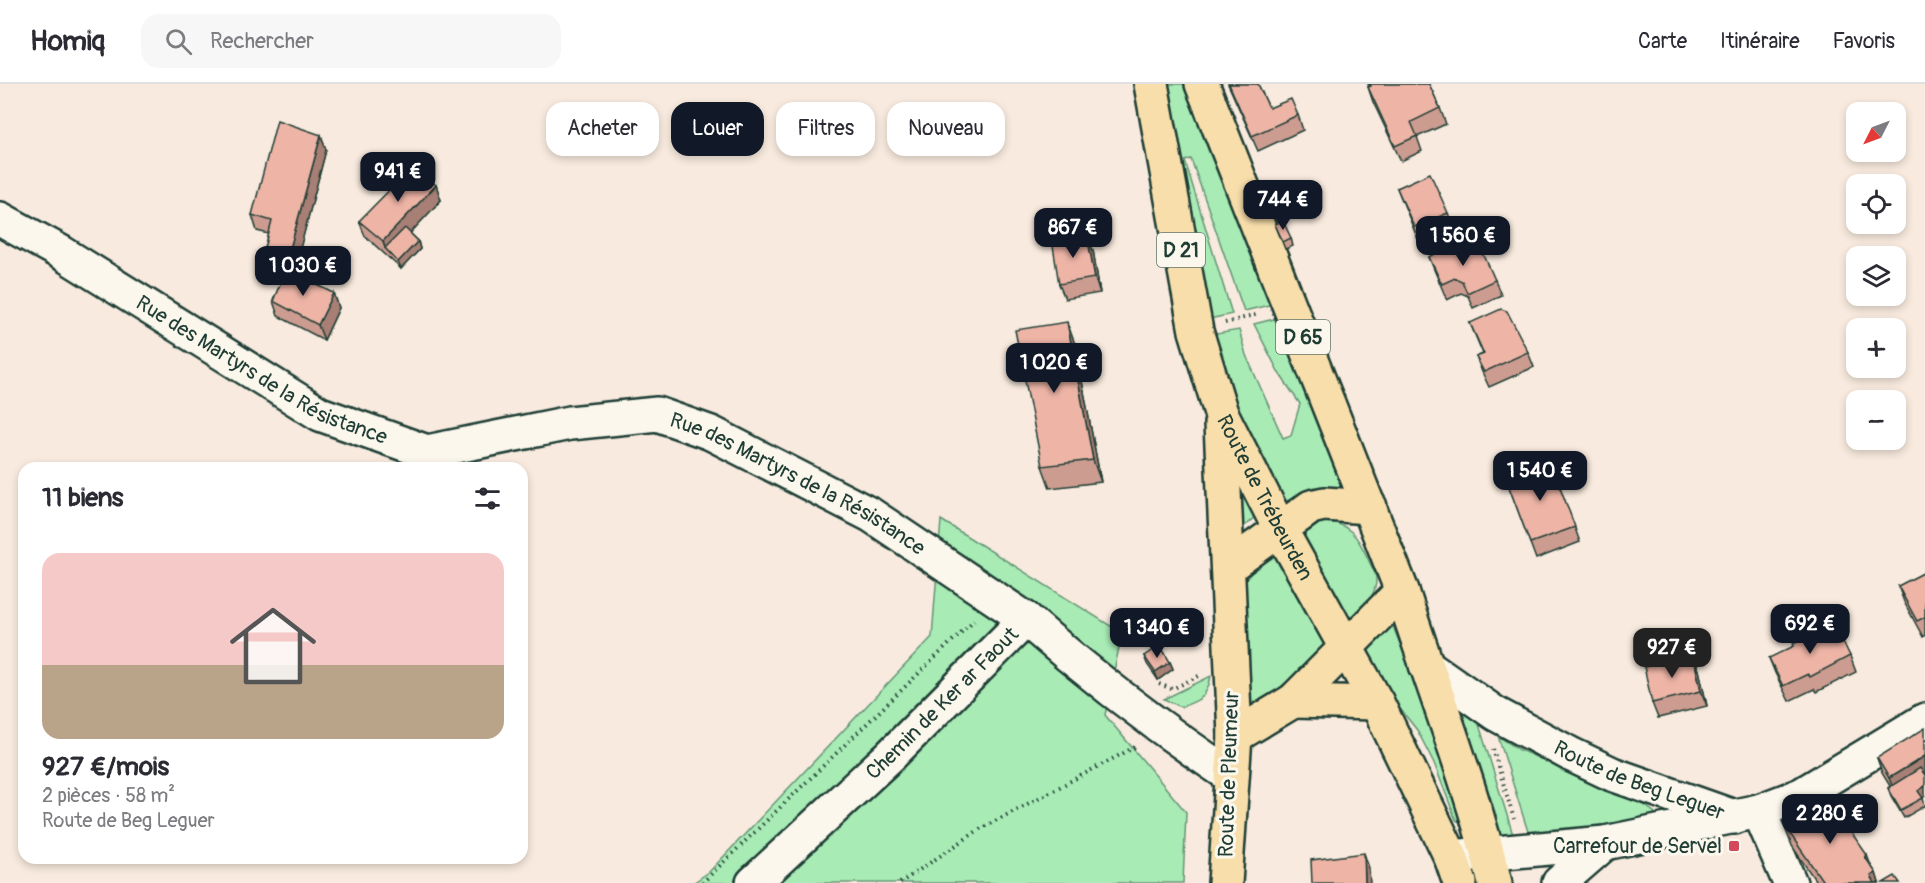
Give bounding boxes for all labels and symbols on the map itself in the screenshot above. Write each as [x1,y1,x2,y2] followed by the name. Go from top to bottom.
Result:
[1846,102,1906,162] north arrow
[356,152,440,203] pin: 941 €
[1241,180,1325,231] pin: 744 €
[1031,208,1115,259] pin: 867 €
[1408,216,1518,267] pin: 1 560 €
[1157,233,1205,267] road number: D 21
[248,246,358,297] pin: 1 030 €
[131,289,392,451] street label: Rue des Martyrs de la Résistance
[1276,320,1330,354] road number: D 65
[999,343,1109,394] pin: 1 020 €
[666,406,931,561] street label: Rue des Martyrs de la Résistance
[1211,410,1319,585] street label: Route de Trébeurden
[1485,451,1595,502] pin: 1 540 €
[1768,604,1852,655] pin: 692 €
[1102,608,1212,659] pin: 1 340 €
[860,621,1025,785] street label: Chemin de Ker ar Faout
[1630,628,1714,679] pin: 927 €
[1213,690,1245,858] street label: Route de Pleumeur
[1549,734,1729,826] street label: Route de Beg Leguer
[1775,794,1885,845] pin: 2 280 €
[1553,833,1722,860] place label: Carrefour de Servel
[1727,839,1741,853] marker: Carrefour de Servel

